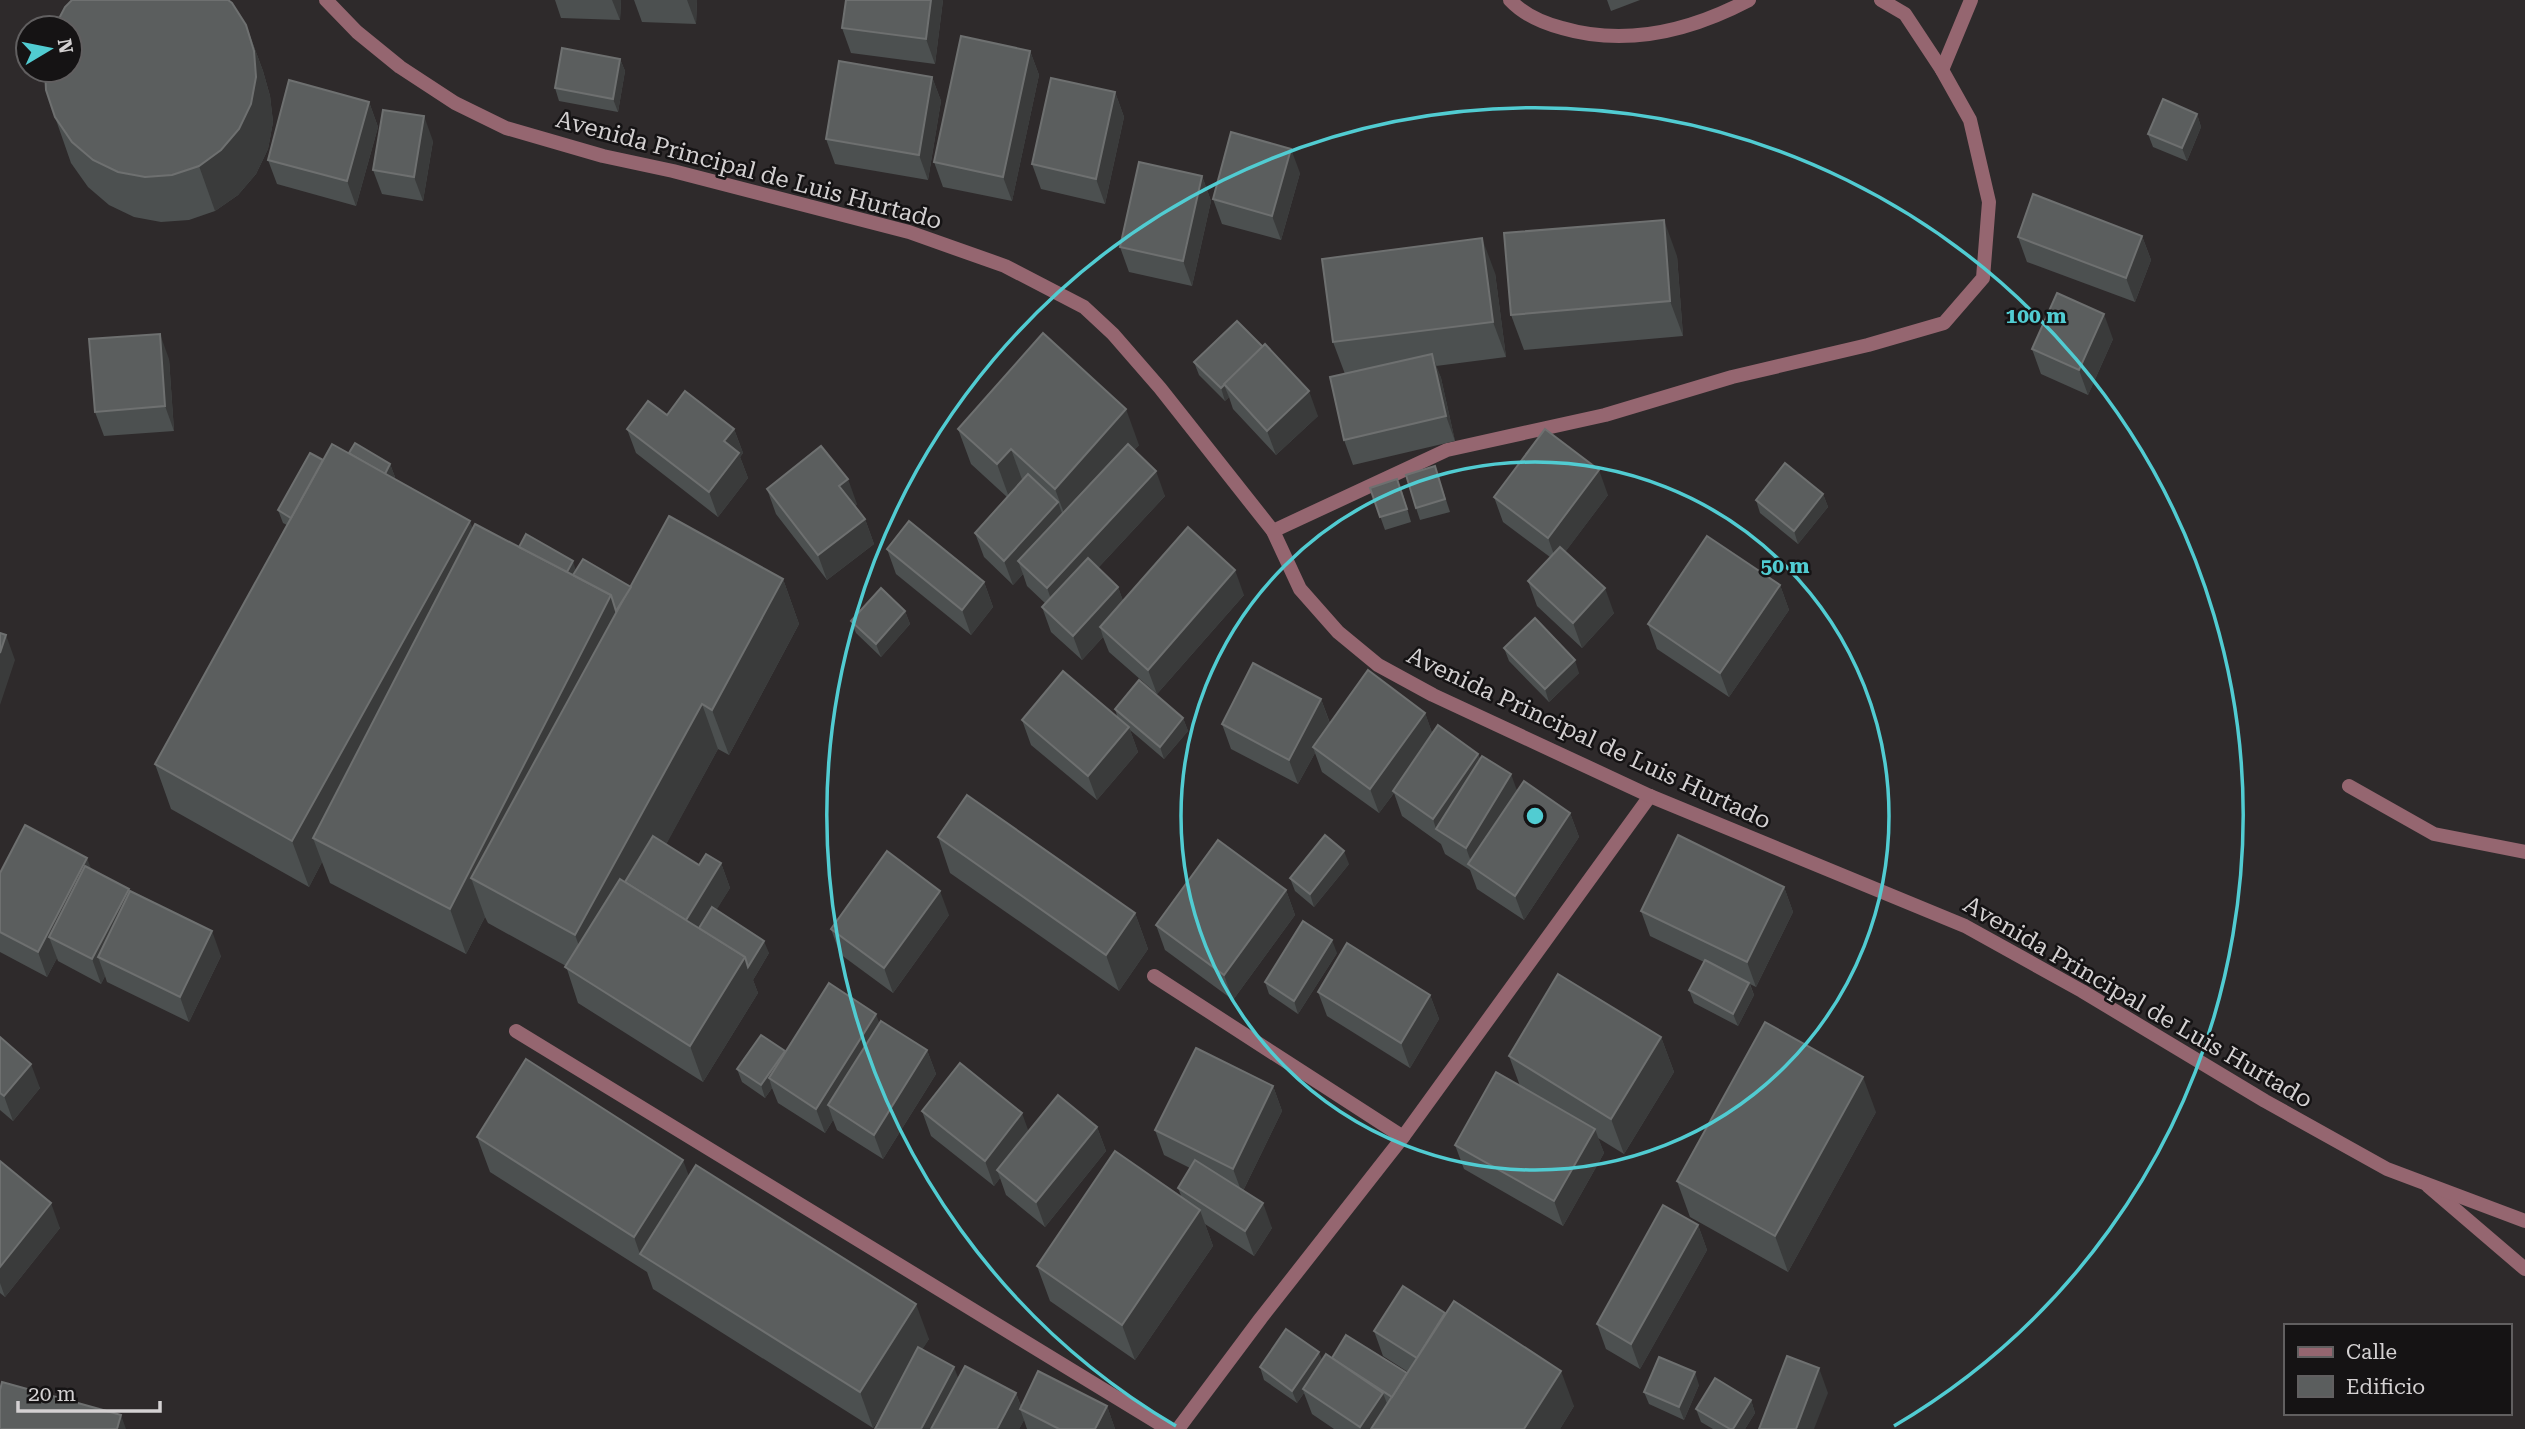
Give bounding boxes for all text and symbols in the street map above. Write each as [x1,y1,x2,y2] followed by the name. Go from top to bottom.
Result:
[14,14,84,84] north arrow
[53,37,78,56] text: N
[553,105,945,235] street label: Avenida Principal de Luis Hurtado
[2006,304,2066,328] text: 100 m
[1760,554,1810,578] text: 50 m
[1403,641,1775,835] street label: Avenida Principal de Luis Hurtado
[1523,804,1547,828] centre of rings
[1959,890,2317,1114] street label: Avenida Principal de Luis Hurtado
[2284,1324,2511,1415] legend
[2346,1340,2397,1364] text: Calle
[18,1370,159,1414] scale bar
[2346,1375,2425,1399] text: Edificio
[28,1382,76,1406] text: 20 m

